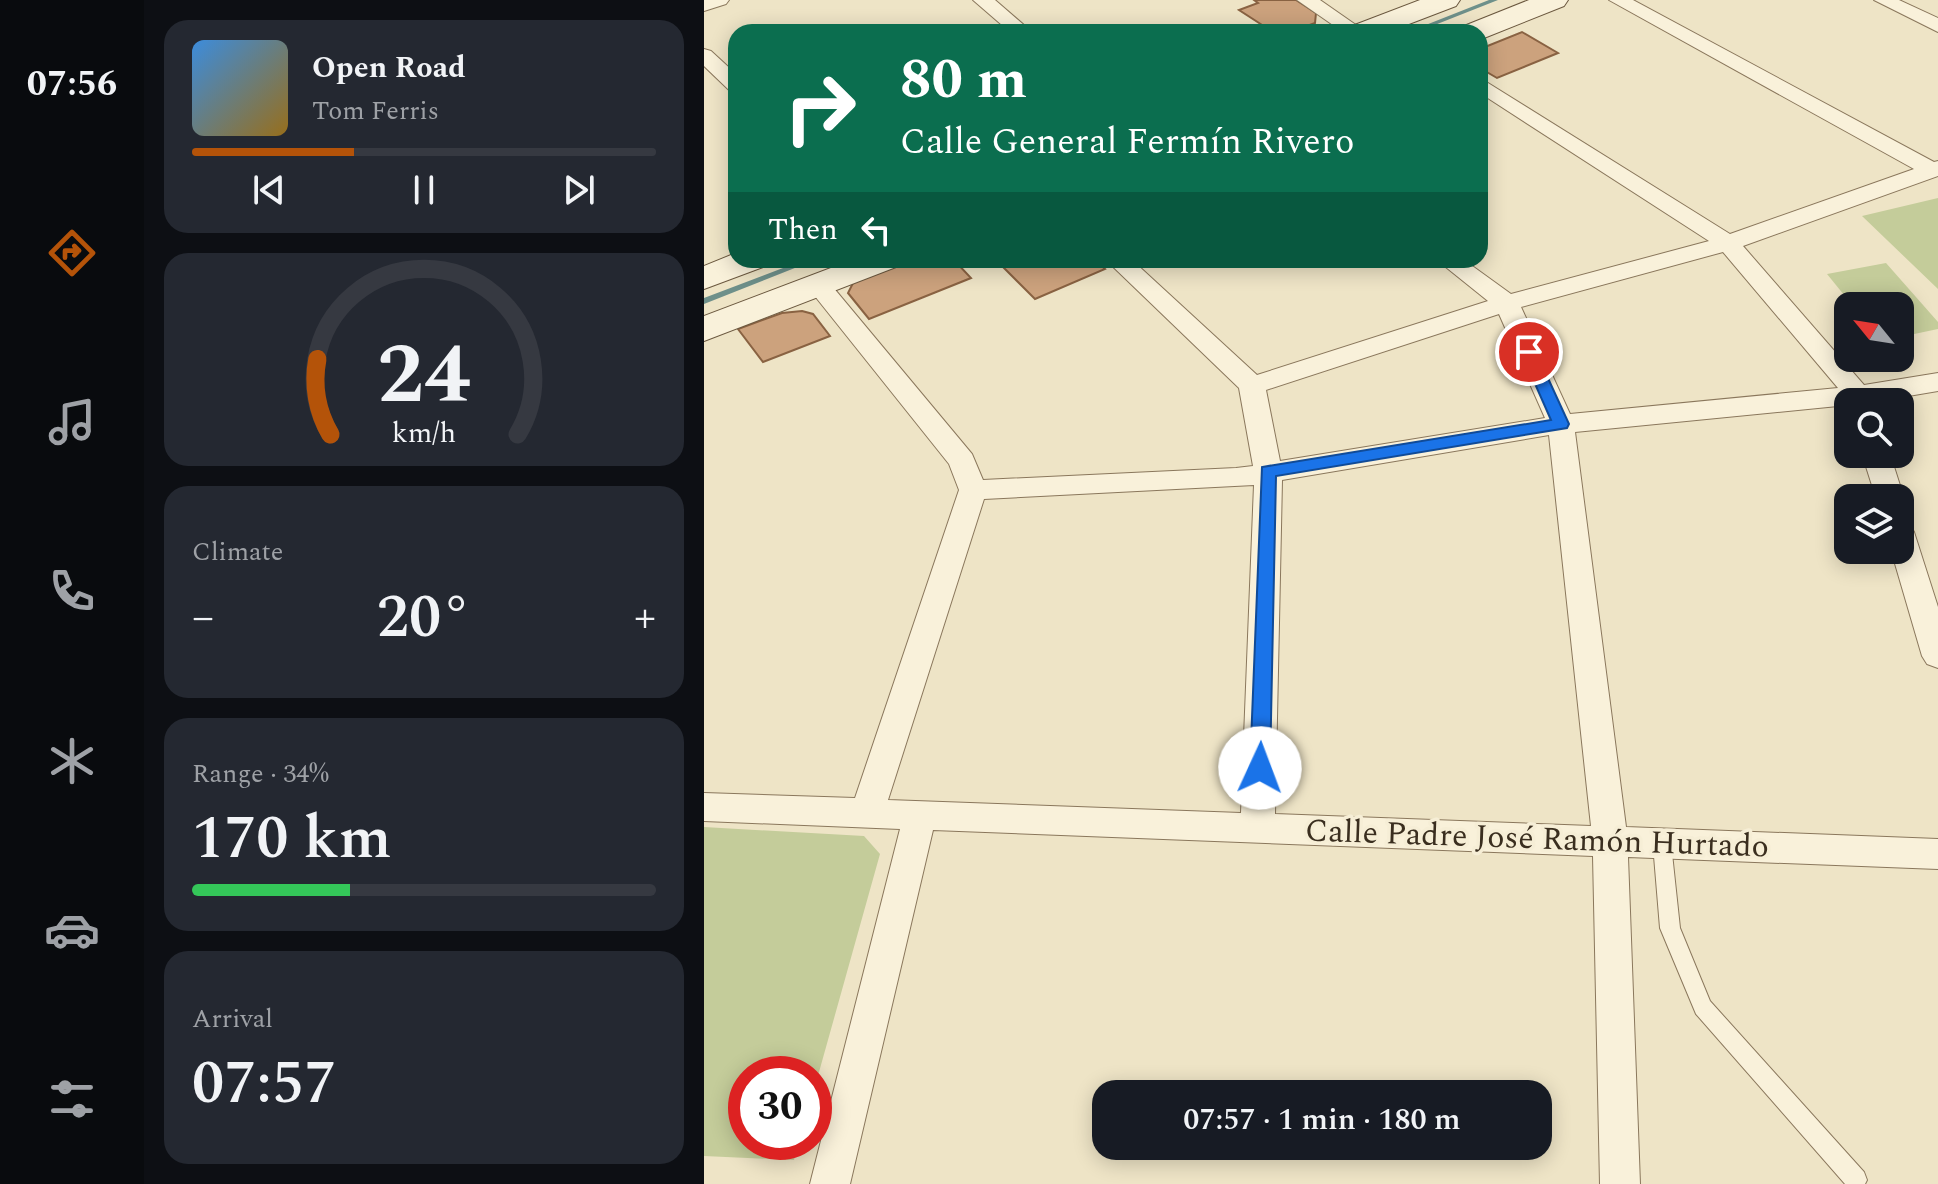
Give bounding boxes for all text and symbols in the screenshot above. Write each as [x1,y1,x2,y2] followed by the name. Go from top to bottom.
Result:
[900,38,1027,123] text: 80 m
[312,45,466,91] text: Open Road
[768,56,872,160] icon: right
[27,57,117,112] text: 07:56
[312,91,439,131] text: Tom Ferris
[900,115,1355,170] text: Calle General Fermín Rivero
[247,168,291,212] icon: previous
[402,168,446,212] icon: pause
[557,168,601,212] icon: next
[768,207,838,253] text: Then
[854,208,898,252] icon: left
[44,225,100,281] icon: directions
[1834,292,1914,372] north arrow
[1834,292,1914,564] map controls
[377,313,471,440] text: 24
[1495,318,1563,386] pin
[1507,330,1551,374] icon: arrive
[1834,388,1914,468] button: search
[44,394,100,450] icon: music
[392,412,456,455] text: km/h
[1834,484,1914,564] button: layers
[192,532,283,572] text: Climate
[44,563,100,619] icon: phone
[377,572,471,664] text: 20°
[192,584,214,651] text: −
[634,584,656,651] text: +
[1218,726,1302,810] position arrow
[44,733,100,789] icon: climate
[192,754,329,794] text: Range · 34%
[192,793,392,885] text: 170 km
[1304,806,1770,872] street label: Calle Padre José Ramón Hurtado
[44,902,100,958] icon: car
[192,999,273,1039] text: Arrival
[192,1038,336,1130] text: 07:57
[728,1056,832,1160] speed limit sign: 30
[44,1071,100,1127] icon: filters
[1183,1097,1461,1143] text: 07:57 · 1 min · 180 m

